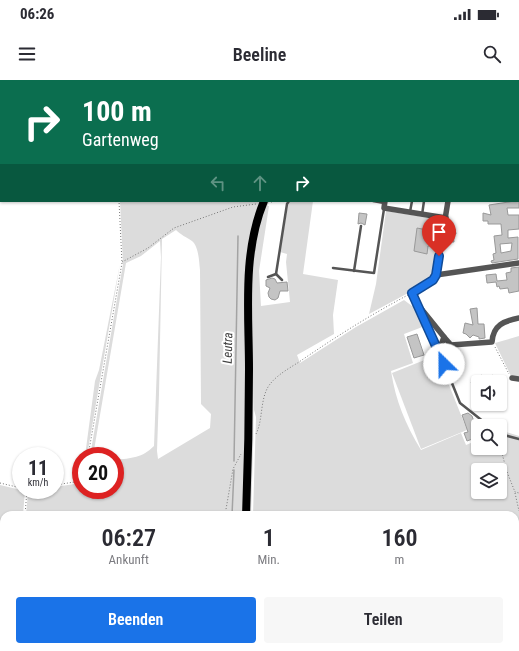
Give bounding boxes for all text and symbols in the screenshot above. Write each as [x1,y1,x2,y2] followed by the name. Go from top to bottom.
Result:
[20,5,54,23] text: 06:26
[16,43,38,65] icon: menu
[481,43,503,65] icon: search
[233,44,286,65] text: Beeline
[82,95,152,128] text: 100 m
[16,96,68,148] icon: right
[82,129,159,150] text: Gartenweg
[207,172,229,194] icon: left
[249,172,271,194] icon: ahead
[291,172,313,194] icon: right
[422,215,456,256] pin
[428,221,450,243] icon: arrive
[220,332,235,364] water label: Leutra
[423,343,465,385] position arrow
[471,375,507,499] map controls
[471,375,507,411] button: sound
[471,419,507,455] button: search
[72,447,124,499] speed limit sign: 20
[28,456,48,480] text: 11
[471,463,507,499] button: layers
[28,477,48,488] text: km/h
[101,524,156,552] text: 06:27
[263,524,275,552] text: 1
[381,524,418,552] text: 160
[109,552,149,567] text: Ankunft
[257,552,280,567] text: Min.
[395,552,404,567] text: m
[16,597,256,643] button: Beenden
[264,597,503,643] button: Teilen

